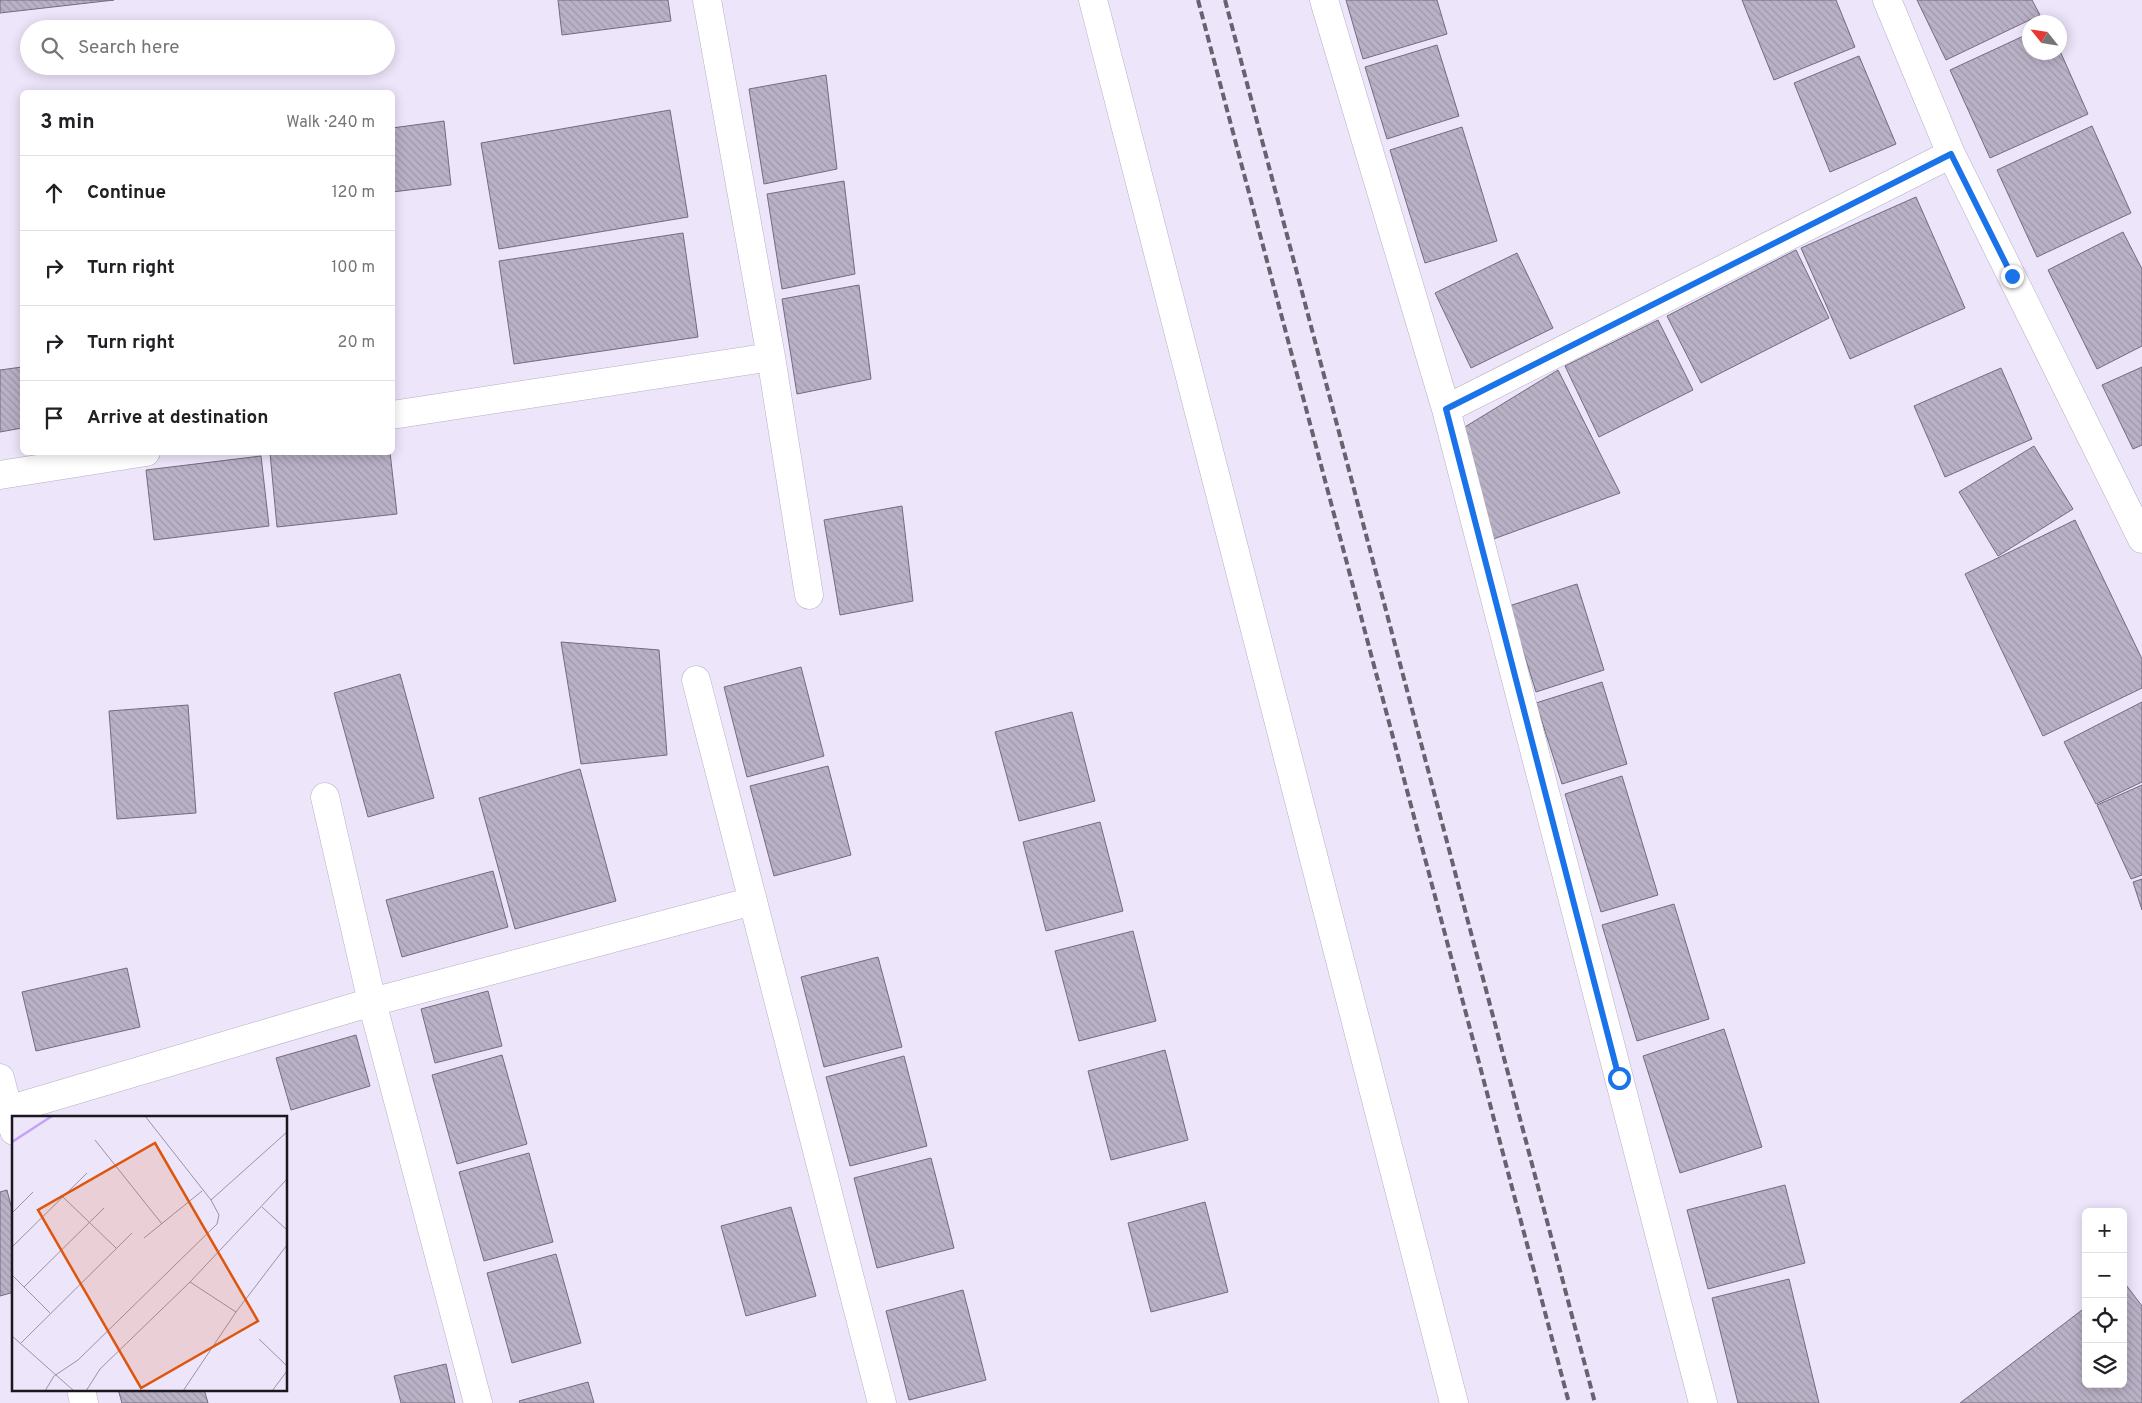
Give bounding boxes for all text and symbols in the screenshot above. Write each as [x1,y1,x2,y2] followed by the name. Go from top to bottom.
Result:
[2022,15,2067,60] north arrow
[20,20,395,75] search box
[38,34,66,62] icon: search
[78,36,180,60] text: Search here
[40,109,95,136] text: 3 min
[286,113,375,133] text: Walk · 240 m
[40,179,68,207] icon: ahead
[87,181,166,205] text: Continue
[332,183,375,203] text: 120 m
[40,254,68,282] icon: right
[87,256,175,280] text: Turn right
[331,258,375,278] text: 100 m
[2001,265,2024,288] route end
[40,329,68,357] icon: right
[87,331,175,355] text: Turn right
[338,333,375,353] text: 20 m
[40,404,68,432] icon: arrive
[87,406,268,430] text: Arrive at destination
[1608,1067,1631,1090] route start
[12,1116,288,1390] inset map
[2082,1208,2127,1388] map controls
[2082,1208,2127,1253] button: +
[2082,1253,2127,1298] button: −
[2082,1298,2127,1343] button: locate
[2082,1343,2127,1388] button: layers

